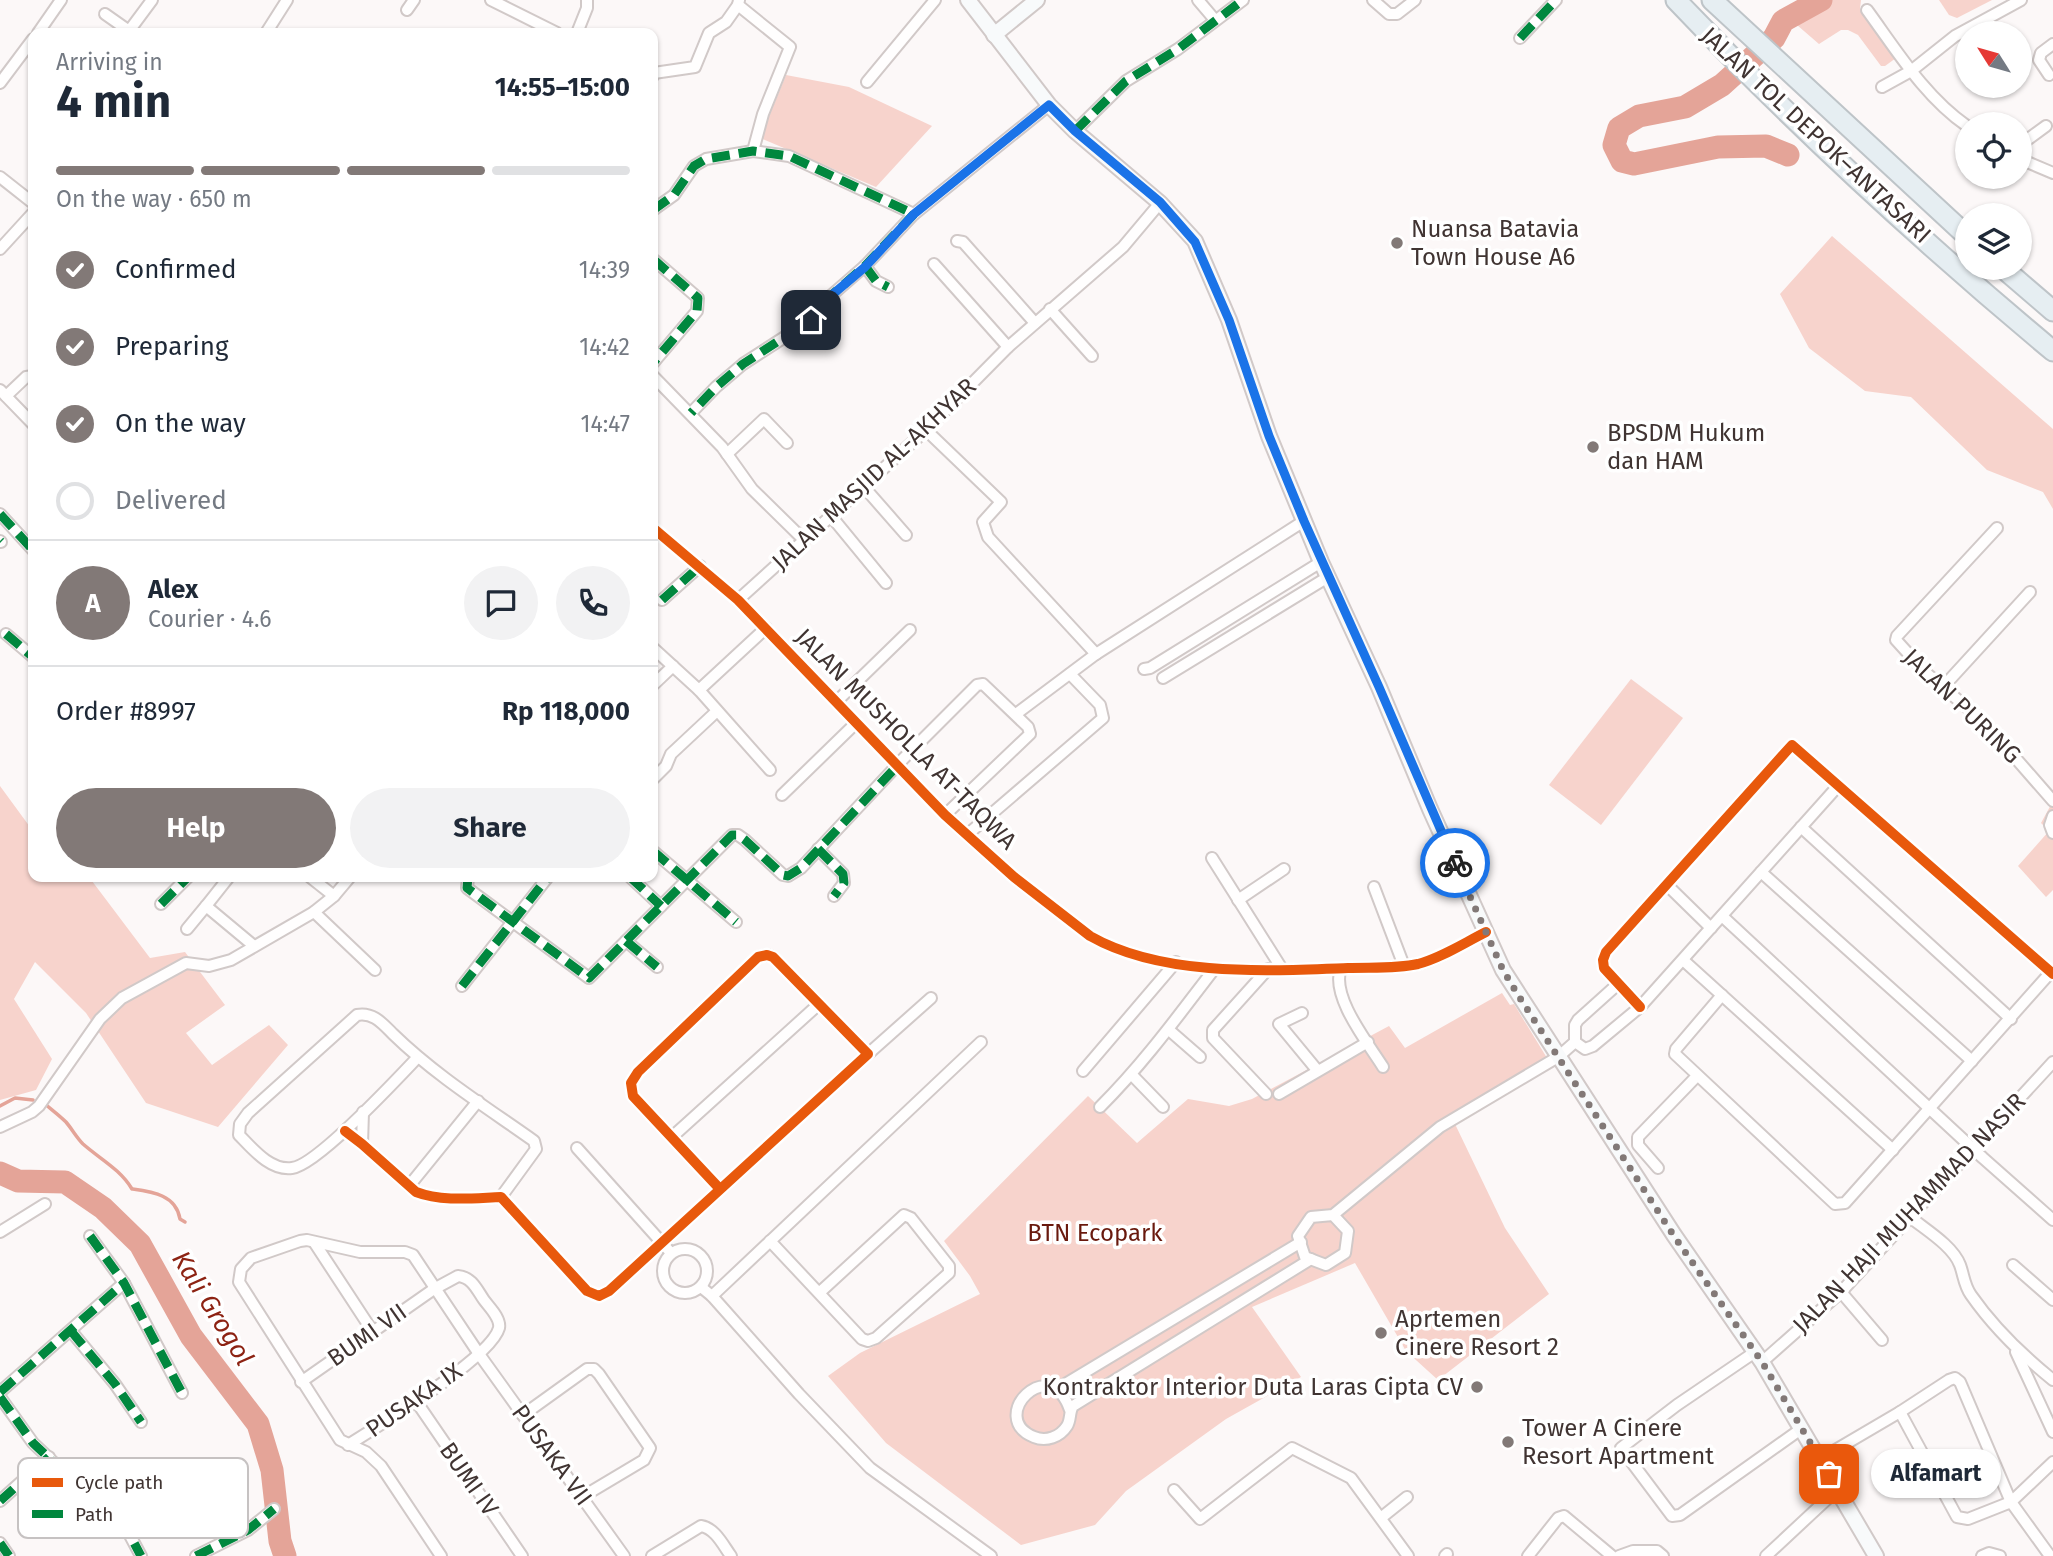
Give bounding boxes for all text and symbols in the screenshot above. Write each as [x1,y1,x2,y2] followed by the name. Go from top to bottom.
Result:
[1695,21,1937,249] street label: JALAN TOL DEPOK–ANTASARI
[1955,21,2032,98] north arrow
[1955,21,2032,280] map controls
[56,48,163,76] text: Arriving in
[495,72,630,103] text: 14:55–15:00
[56,74,171,129] text: 4 min
[1955,112,2032,189] button: locate
[56,185,252,213] text: On the way · 650 m
[1955,203,2032,280] button: layers
[1411,215,1579,271] place label: Nuansa Batavia Town House A6
[1389,235,1405,251] marker: Nuansa Batavia Town House A6
[56,251,94,289] icon: check
[115,254,236,285] text: Confirmed
[579,256,630,284] text: 14:39
[781,290,841,350] pin
[792,301,830,339] icon: home
[56,328,94,366] icon: check
[115,331,228,362] text: Preparing
[579,333,630,361] text: 14:42
[766,372,982,576] street label: JALAN MASJID AL-AKHYAR
[56,405,94,443] icon: check
[115,408,246,439] text: On the way
[581,410,630,438] text: 14:47
[1607,419,1765,475] place label: BPSDM Hukum dan HAM
[1585,439,1601,455] marker: BPSDM Hukum dan HAM
[115,485,227,516] text: Delivered
[464,566,538,640] button: chat
[556,566,630,640] button: phone
[148,574,198,605] text: Alex
[85,588,101,619] text: A
[148,605,272,633] text: Courier · 4.6
[790,623,1023,856] street label: JALAN MUSHOLLA AT-TAQWA
[1897,643,2027,769] street label: JALAN PURING
[56,696,196,727] text: Order #8997
[502,696,630,727] text: Rp 118,000
[56,788,336,868] button: Help
[350,788,630,868] button: Share
[1420,828,1490,898] courier
[1436,844,1474,882] icon: bike
[1787,1087,2031,1339] street label: JALAN HAJI MUHAMMAD NASIR
[1027,1219,1163,1247] park label: BTN Ecopark
[165,1245,260,1371] water label: Kali Grogol
[322,1298,412,1372] street label: BUMI VII
[1395,1305,1559,1361] place label: Aprtemen Cinere Resort 2
[1373,1325,1389,1341] marker: Aprtemen Cinere Resort 2
[361,1357,467,1443] street label: PUSAKA IX
[1042,1373,1464,1401] place label: Kontraktor Interior Duta Laras Cipta CV
[1469,1379,1485,1395] marker: Kontraktor Interior Duta Laras Cipta CV
[506,1399,598,1511] street label: PUSAKA VII
[1522,1414,1714,1470] place label: Tower A Cinere Resort Apartment
[1500,1434,1516,1450] marker: Tower A Cinere Resort Apartment
[434,1437,505,1522] street label: BUMI IV
[1799,1444,1859,1504] pin
[1871,1450,2000,1498] callout: Alfamart
[1810,1455,1848,1493] icon: bag
[18,1458,248,1538] legend
[1891,1459,1981,1487] text: Alfamart
[75,1471,163,1494] text: Cycle path
[75,1503,113,1526] text: Path

